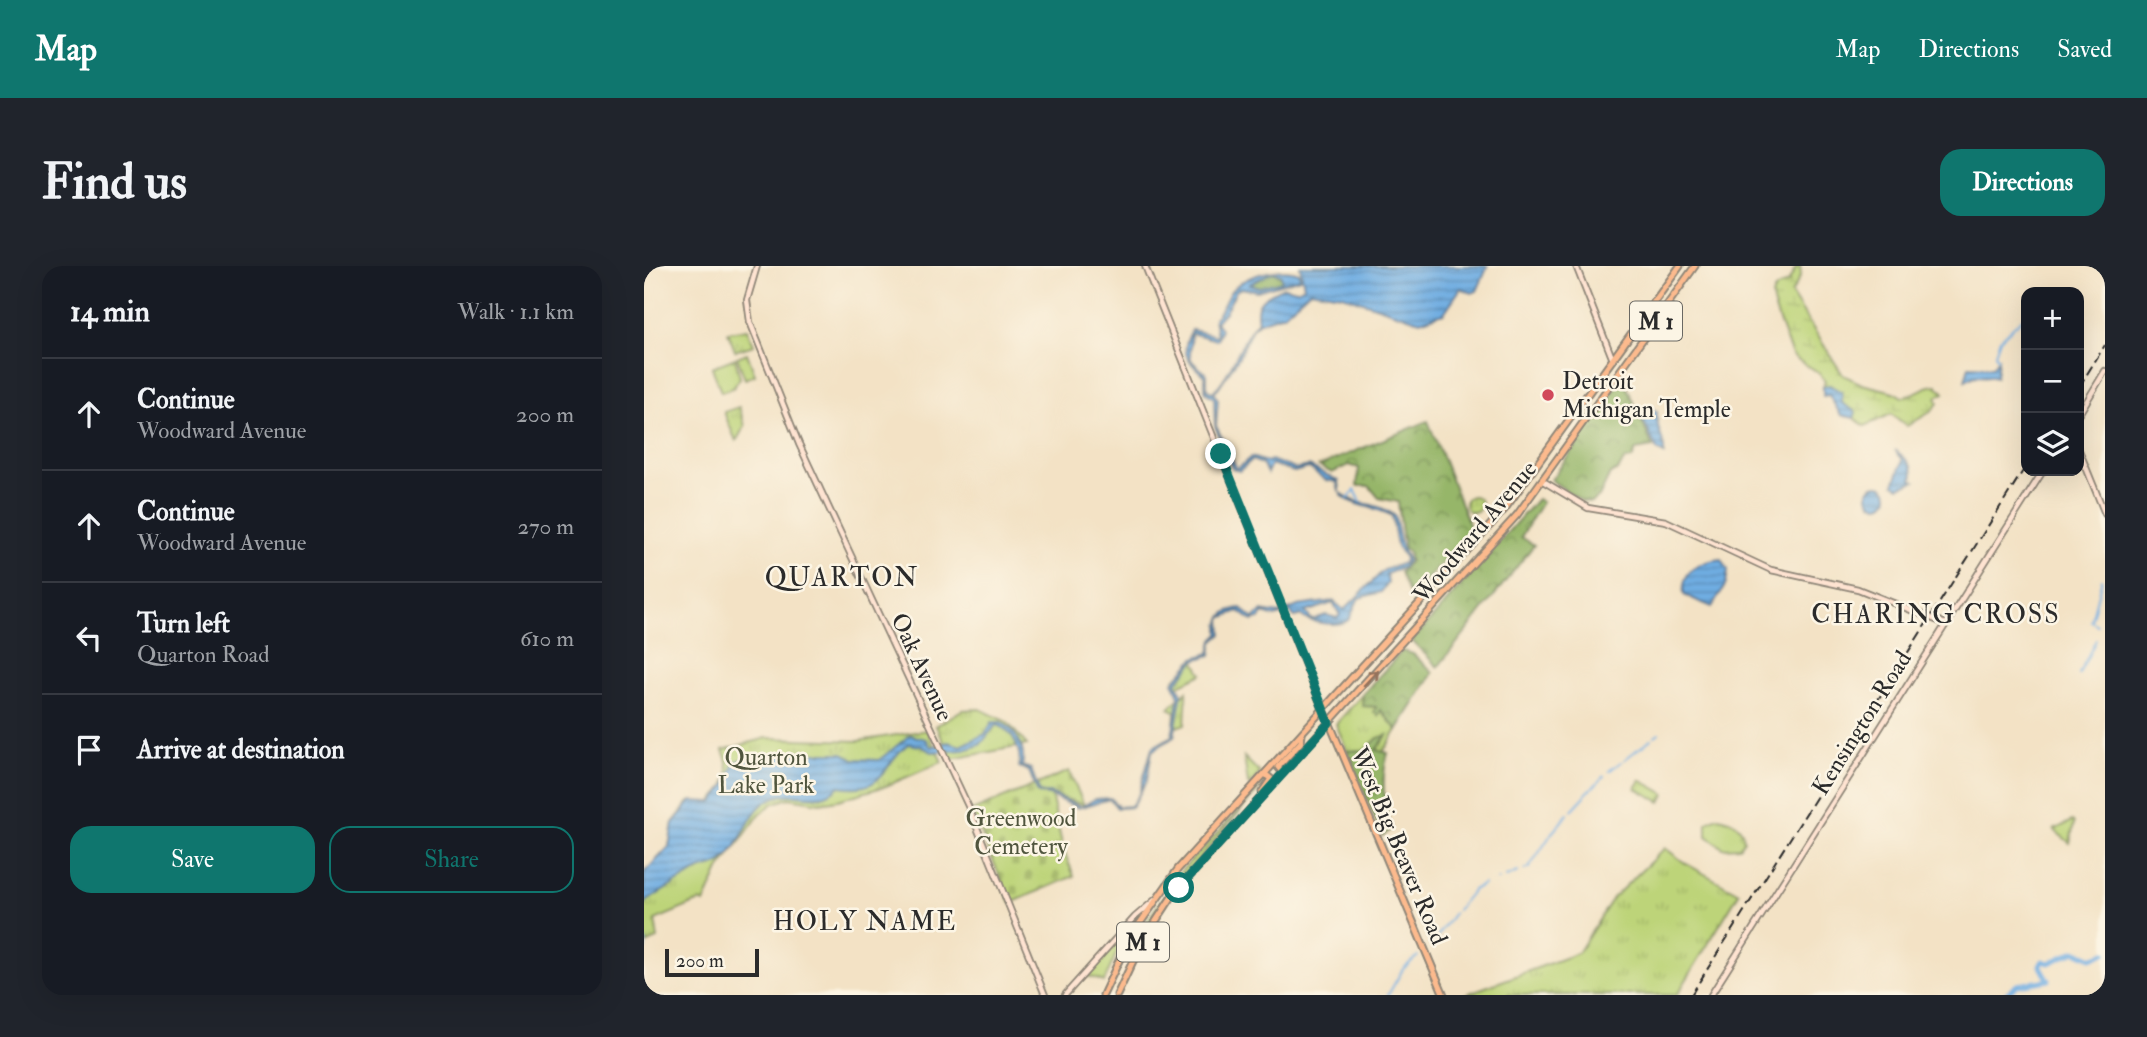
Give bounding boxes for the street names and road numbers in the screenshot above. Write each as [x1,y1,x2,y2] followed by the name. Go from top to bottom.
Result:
[1630,302,1682,340] road number: M 1
[1406,454,1544,610] street label: Woodward Avenue
[884,608,960,726] street label: Oak Avenue
[1805,645,1919,801] street label: Kensington Road
[1343,742,1455,950] street label: West Big Beaver Road
[1117,922,1169,962] road number: M 1

